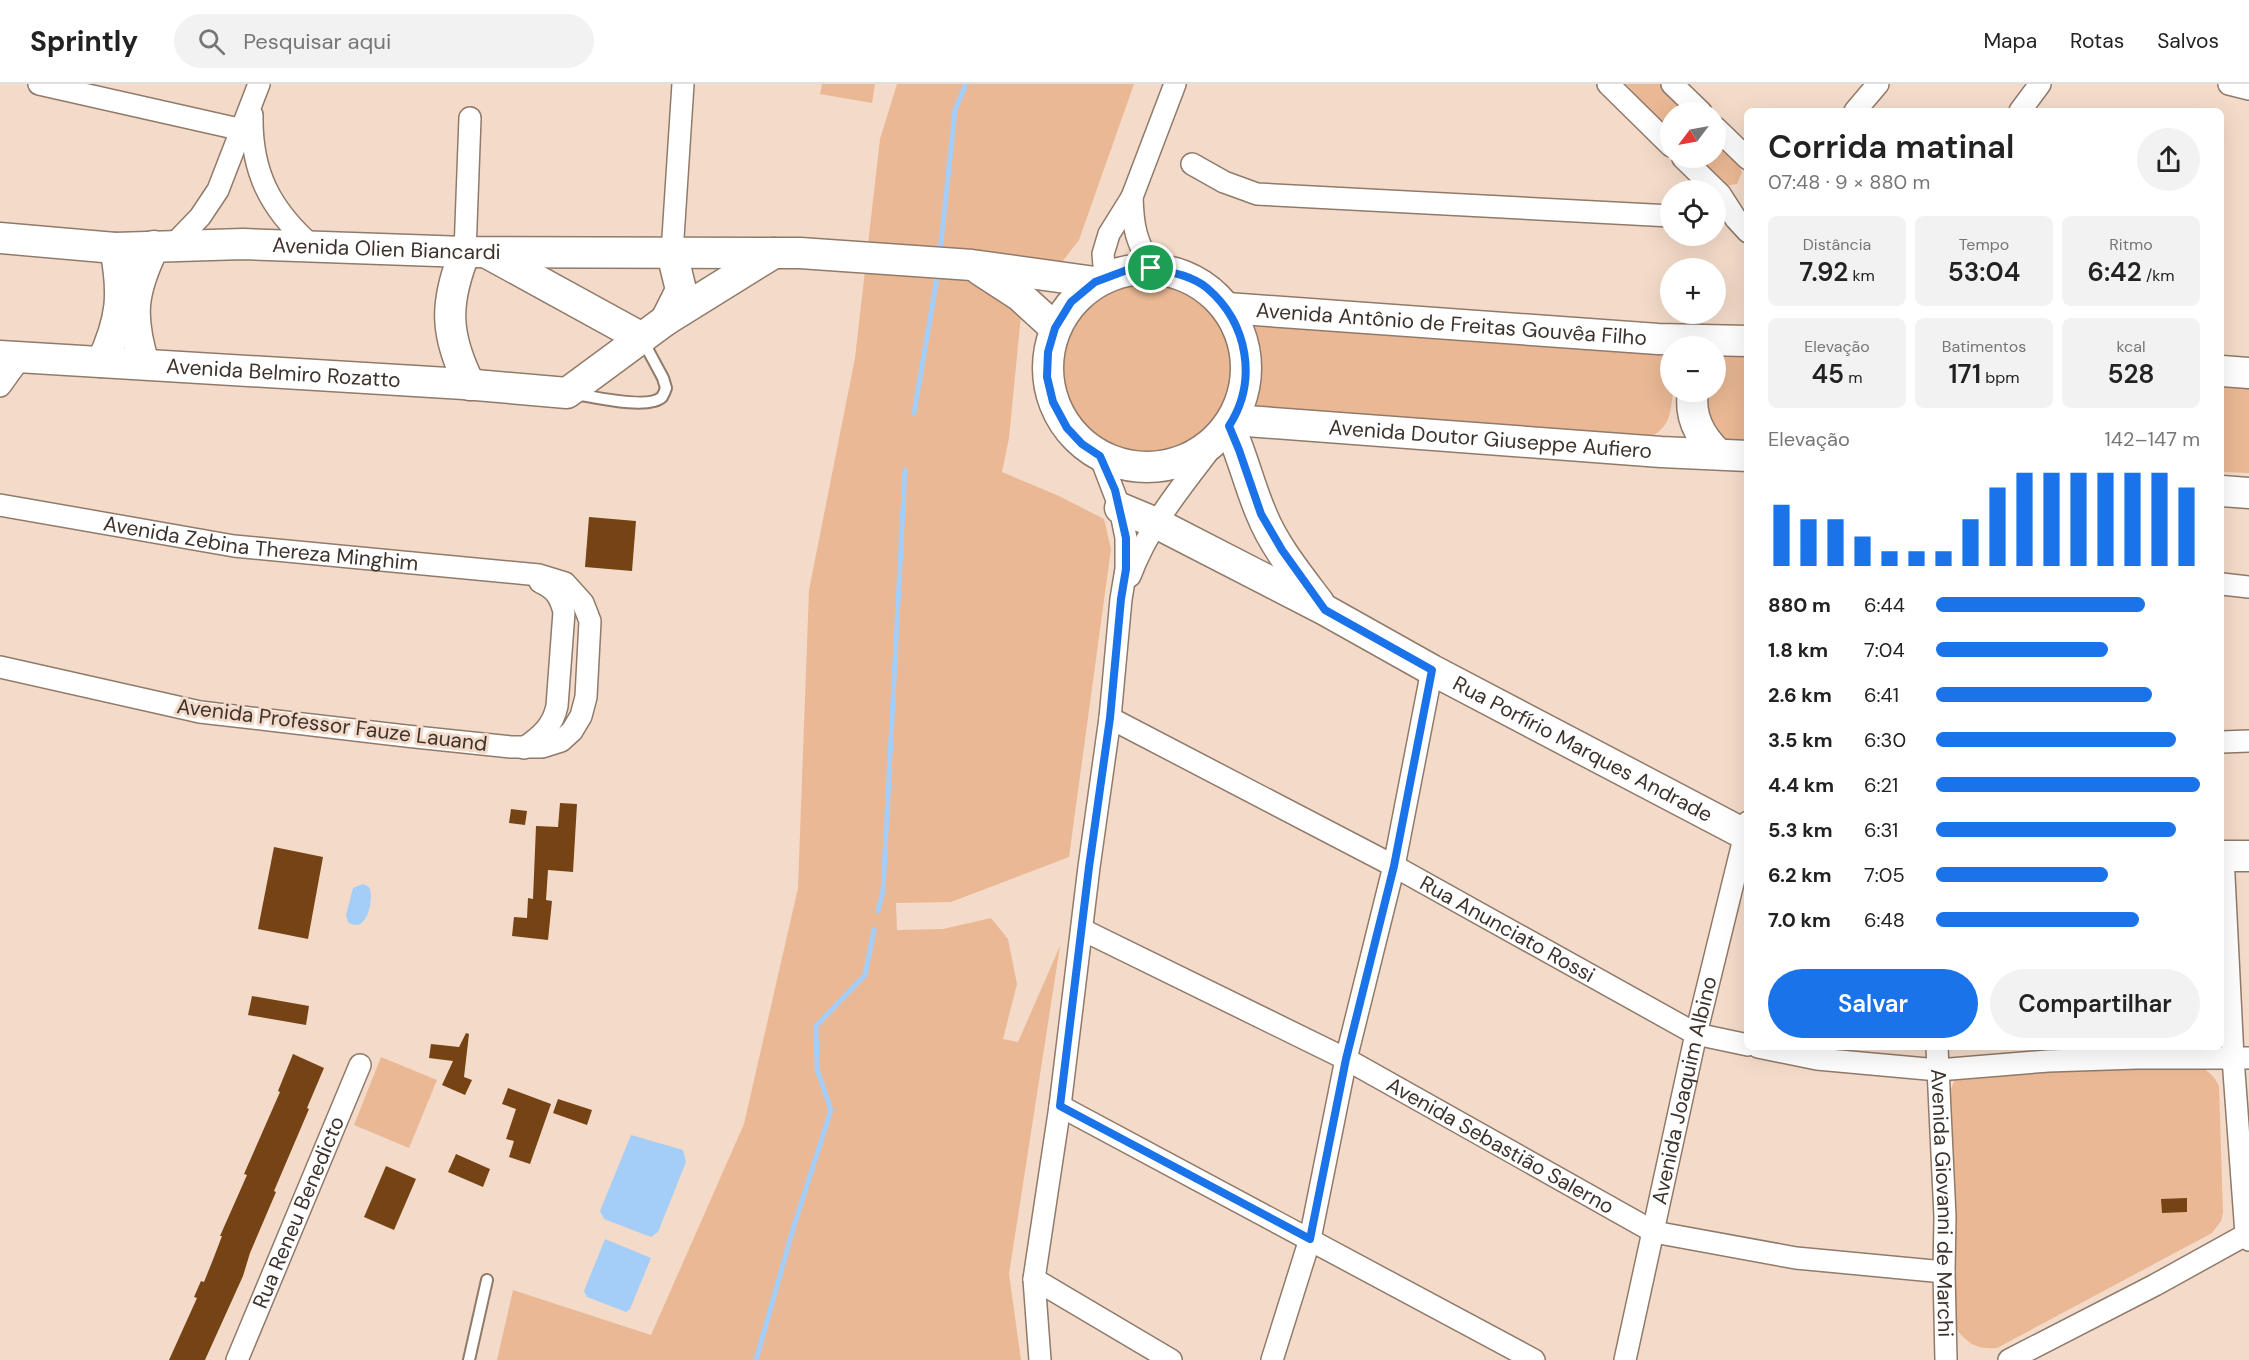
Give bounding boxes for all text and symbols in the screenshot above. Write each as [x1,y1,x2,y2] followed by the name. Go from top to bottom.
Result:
[174,14,594,68] search box
[30,23,138,60] text: Sprintly
[195,25,228,58] icon: search
[243,27,391,56] text: Pesquisar aqui
[1983,27,2037,55] text: Mapa
[2070,27,2124,55] text: Rotas
[2157,27,2219,55] text: Salvos
[1660,102,1726,168] north arrow
[1660,102,1726,402] map controls
[1768,125,2014,168] text: Corrida matinal
[2137,128,2200,191] button: share
[1768,169,1930,195] text: 07:48 · 9 × 880 m
[1660,180,1726,246] button: locate
[272,231,501,266] street label: Avenida Olien Biancardi
[1803,234,1871,255] text: Distância
[1959,234,2009,255] text: Tempo
[2109,234,2153,255] text: Ritmo
[1125,242,1176,293] pin
[1134,251,1167,284] icon: arrive
[1799,255,1848,289] text: 7.92
[1948,255,2020,289] text: 53:04
[2087,255,2142,289] text: 6:42
[1660,258,1726,324] button: +
[1848,265,1875,286] text: km
[2142,265,2175,286] text: /km
[1255,296,1648,352] street label: Avenida Antônio de Freitas Gouvêa Filho
[1660,336,1726,402] button: −
[1804,336,1870,357] text: Elevação
[1942,336,2026,357] text: Batimentos
[2117,336,2145,357] text: kcal
[165,352,402,394] street label: Avenida Belmiro Rozatto
[1811,357,1844,391] text: 45
[1949,357,1981,391] text: 171
[2108,357,2154,391] text: 528
[1844,367,1863,388] text: m
[1981,367,2019,388] text: bpm
[1328,413,1653,465] street label: Avenida Doutor Giuseppe Aufiero
[1768,426,1850,452] text: Elevação
[2105,426,2200,452] text: 142–147 m
[101,509,420,577] street label: Avenida Zebina Thereza Minghim
[1768,592,1831,618] text: 880 m
[1864,592,1905,618] text: 6:44
[1768,637,1828,663] text: 1.8 km
[1864,637,1905,663] text: 7:04
[1448,669,1717,829] street label: Rua Porfírio Marques Andrade
[1768,682,1832,708] text: 2.6 km
[1864,682,1899,708] text: 6:41
[175,692,489,758] street label: Avenida Professor Fauze Lauand
[1768,727,1833,753] text: 3.5 km
[1864,727,1906,753] text: 6:30
[1768,772,1834,798] text: 4.4 km
[1864,772,1898,798] text: 6:21
[1768,817,1833,843] text: 5.3 km
[1864,817,1898,843] text: 6:31
[1768,862,1832,888] text: 6.2 km
[1864,862,1905,888] text: 7:05
[1415,869,1600,989] street label: Rua Anunciato Rossi
[1768,907,1831,933] text: 7.0 km
[1864,907,1905,933] text: 6:48
[1768,969,1978,1038] button: Salvar
[1990,969,2200,1038] button: Compartilhar
[1645,973,1724,1207] street label: Avenida Joaquim Albino
[1924,1068,1959,1337] street label: Avenida Giovanni de Marchi
[1382,1071,1619,1221] street label: Avenida Sebastião Salerno
[246,1112,351,1313] street label: Rua Reneu Benedicto

